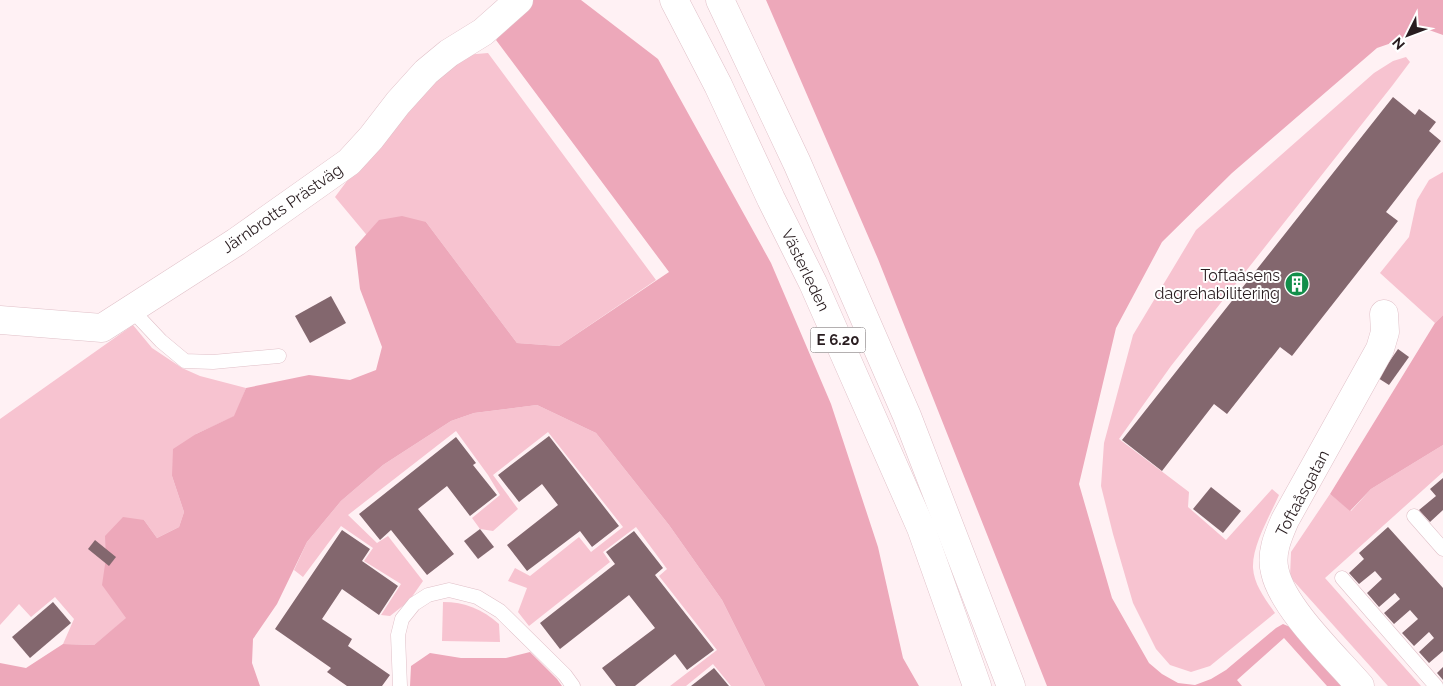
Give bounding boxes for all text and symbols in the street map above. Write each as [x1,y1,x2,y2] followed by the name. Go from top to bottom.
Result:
[1383,10,1433,60] north arrow
[1389,34,1408,53] text: N
[218,160,346,257] street label: Järnbrotts Prästväg
[777,226,834,314] street label: Västerleden
[1155,266,1280,303] place label: Toftaåsens dagrehabilitering
[1284,271,1310,297] building icon: Toftaåsens dagrehabilitering
[810,328,866,352] road number: E 6.20
[1272,447,1333,540] street label: Toftaåsgatan

